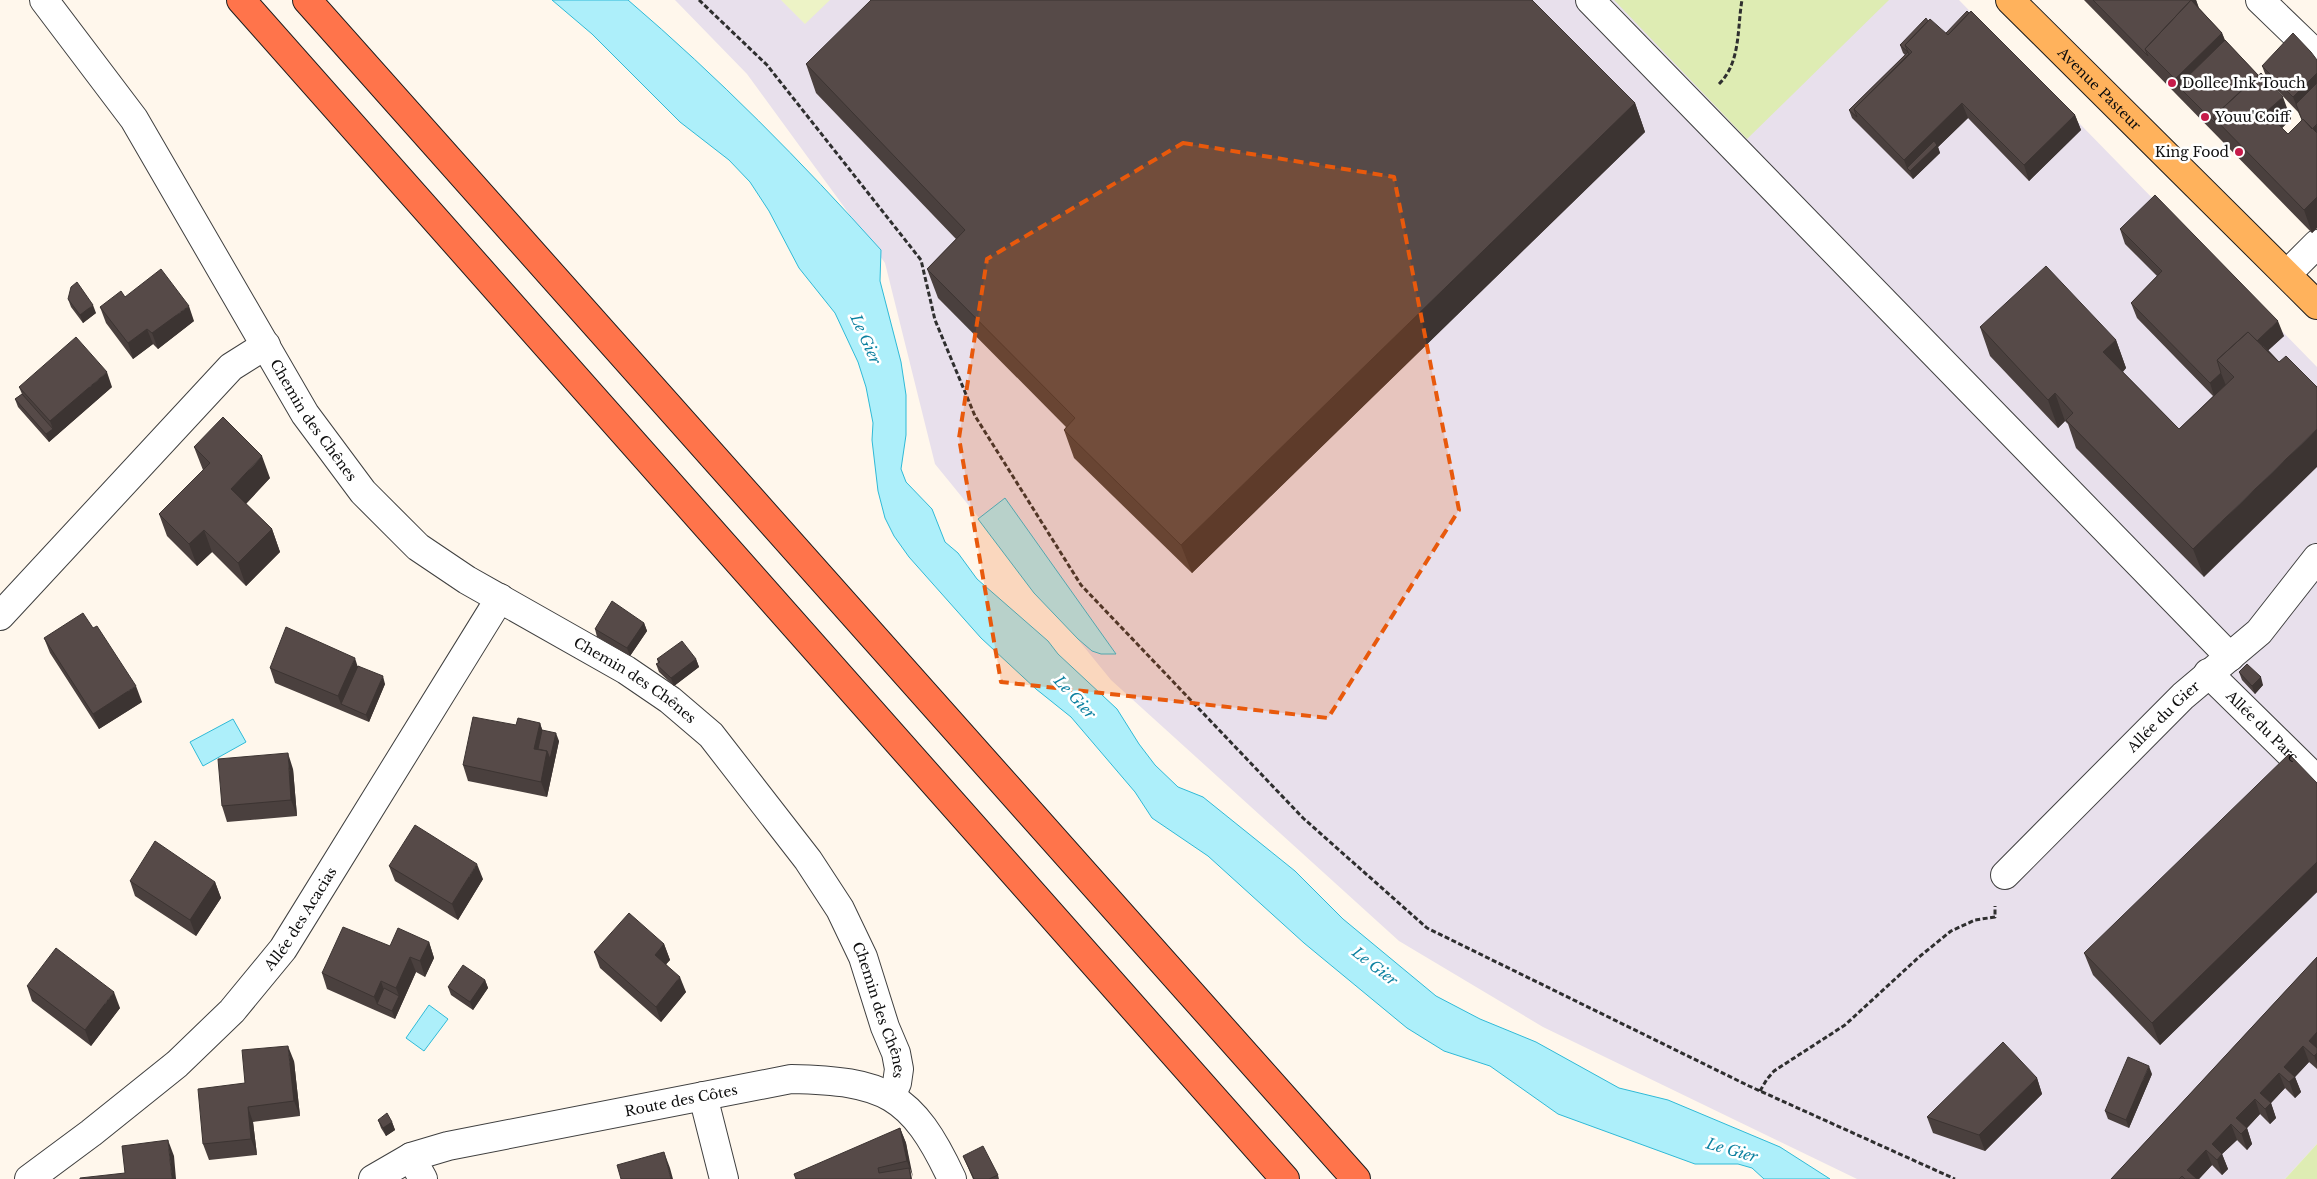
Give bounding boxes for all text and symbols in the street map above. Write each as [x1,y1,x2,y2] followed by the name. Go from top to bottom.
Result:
[2053,43,2145,134] street label: Avenue Pasteur
[2182,74,2306,92] place label: Dollee Ink Touch
[2166,77,2178,89] marker: Dollee Ink Touch
[2214,108,2292,126] place label: Youu'Coiff
[2199,111,2211,123] marker: Youu'Coiff
[2155,143,2230,161] place label: King Food
[2233,146,2245,158] marker: King Food
[846,310,886,368] water label: Le Gier
[266,356,361,485] street label: Chemin des Chênes
[571,633,700,727] street label: Chemin des Chênes
[1049,671,1101,723] water label: Le Gier
[2123,677,2203,757] street label: Allée du Gier
[2222,686,2302,766] street label: Allée du Parc
[260,864,340,975] street label: Allée des Acacias
[848,939,908,1080] street label: Chemin des Chênes
[1348,942,1402,990] water label: Le Gier
[623,1081,739,1120] street label: Route des Côtes
[1703,1133,1761,1167] water label: Le Gier

